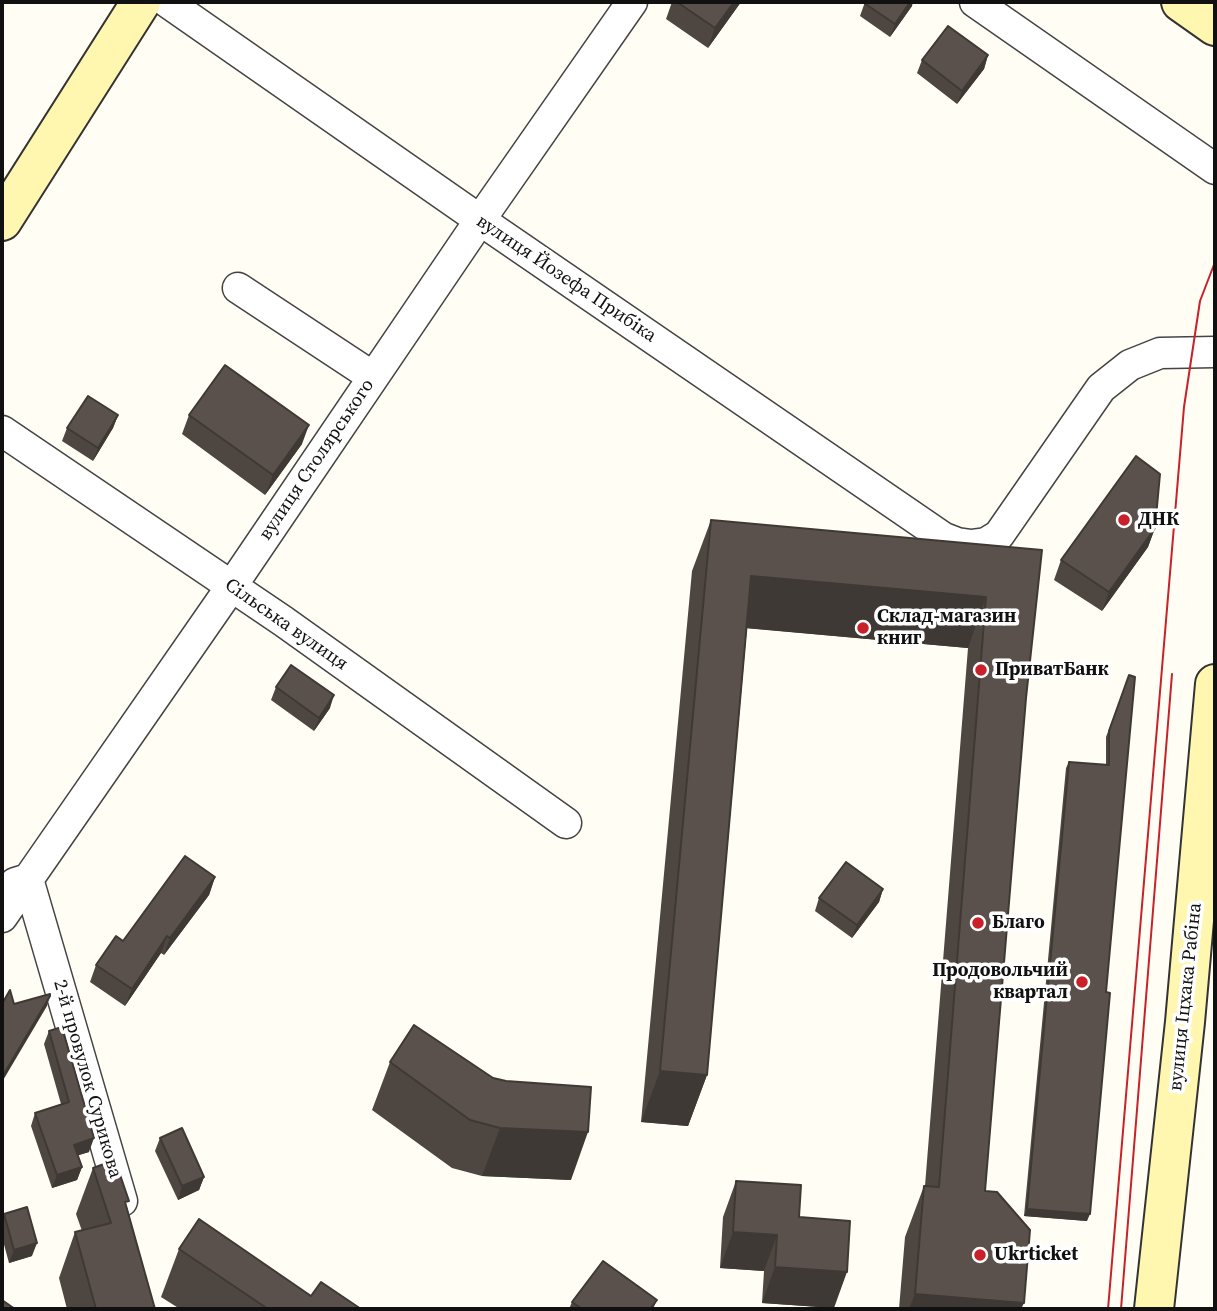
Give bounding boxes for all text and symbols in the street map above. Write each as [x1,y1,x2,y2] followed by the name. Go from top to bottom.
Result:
[472,210,660,348] street label: вулиця Йозефа Прибіка
[254,375,380,545] street label: вулиця Столярського
[1138,509,1179,531] place label: ДНК
[1116,512,1132,528] marker: ДНК
[220,574,352,676] street label: Сільська вулиця
[877,606,1016,650] place label: Склад-магазин книг
[855,620,871,636] marker: Склад-магазин книг
[995,659,1109,681] place label: ПриватБанк
[973,662,989,678] marker: ПриватБанк
[1165,902,1207,1092] street label: вулиця Іцхака Рабіна
[992,912,1045,934] place label: Благо
[970,915,986,931] marker: Благо
[932,960,1068,1004] place label: Продовольчий квартал
[1074,974,1090,990] marker: Продовольчий квартал
[48,977,126,1181] street label: 2-й провулок Сурикова
[994,1244,1078,1266] place label: Ukrticket
[972,1247,988,1263] marker: Ukrticket

